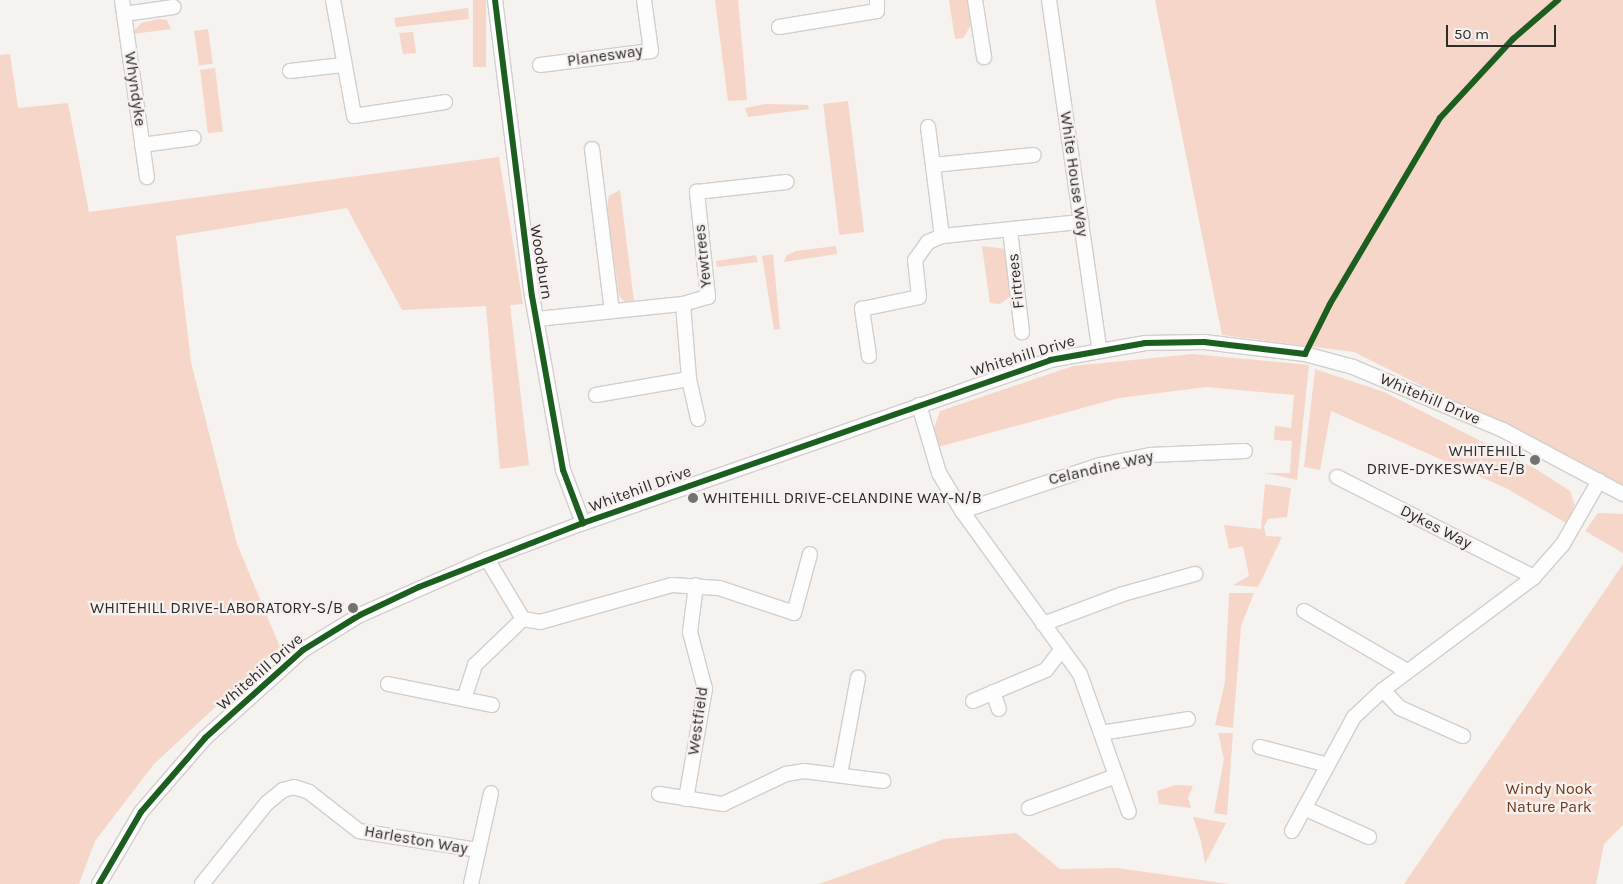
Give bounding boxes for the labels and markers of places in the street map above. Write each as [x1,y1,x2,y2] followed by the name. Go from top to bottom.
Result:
[1367,441,1525,479] place label: WHITEHILL DRIVE-DYKESWAY-E/B
[1529,454,1541,466] marker: WHITEHILL DRIVE-DYKESWAY-E/B
[703,488,982,508] place label: WHITEHILL DRIVE-CELANDINE WAY-N/B
[687,492,699,504] marker: WHITEHILL DRIVE-CELANDINE WAY-N/B
[90,598,343,618] place label: WHITEHILL DRIVE-LABORATORY-S/B
[347,602,359,614] marker: WHITEHILL DRIVE-LABORATORY-S/B

